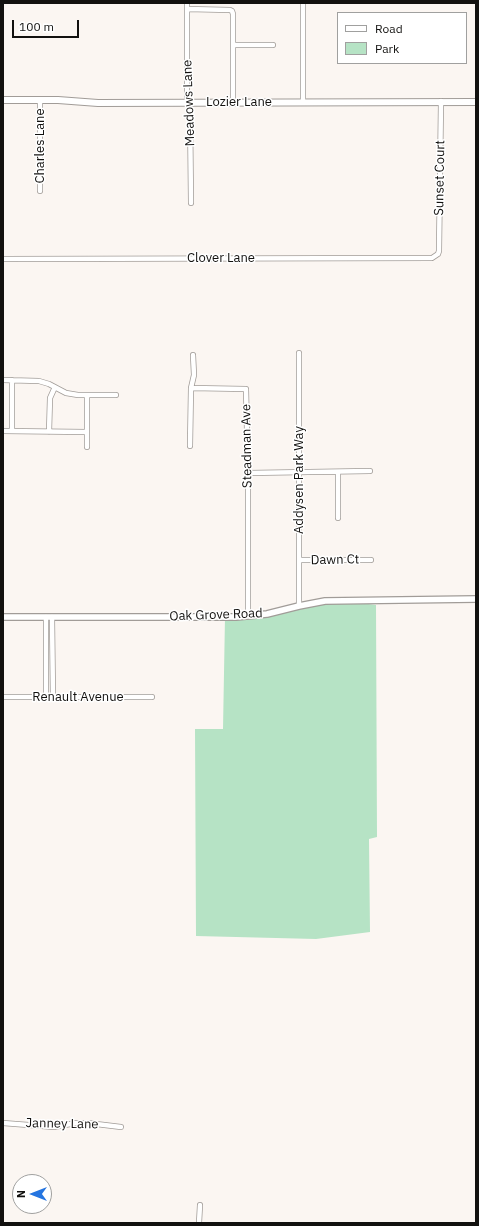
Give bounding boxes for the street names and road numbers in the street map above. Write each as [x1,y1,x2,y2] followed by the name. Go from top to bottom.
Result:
[180,59,198,147] street label: Meadows Lane
[206,94,272,110] street label: Lozier Lane
[32,108,48,184] street label: Charles Lane
[432,140,448,216] street label: Sunset Court
[187,250,255,266] street label: Clover Lane
[238,404,256,488] street label: Steadman Ave
[291,426,307,534] street label: Addysen Park Way
[311,552,359,568] street label: Dawn Ct
[169,606,263,624] street label: Oak Grove Road
[32,689,124,705] street label: Renault Avenue
[25,1116,99,1132] street label: Janney Lane

